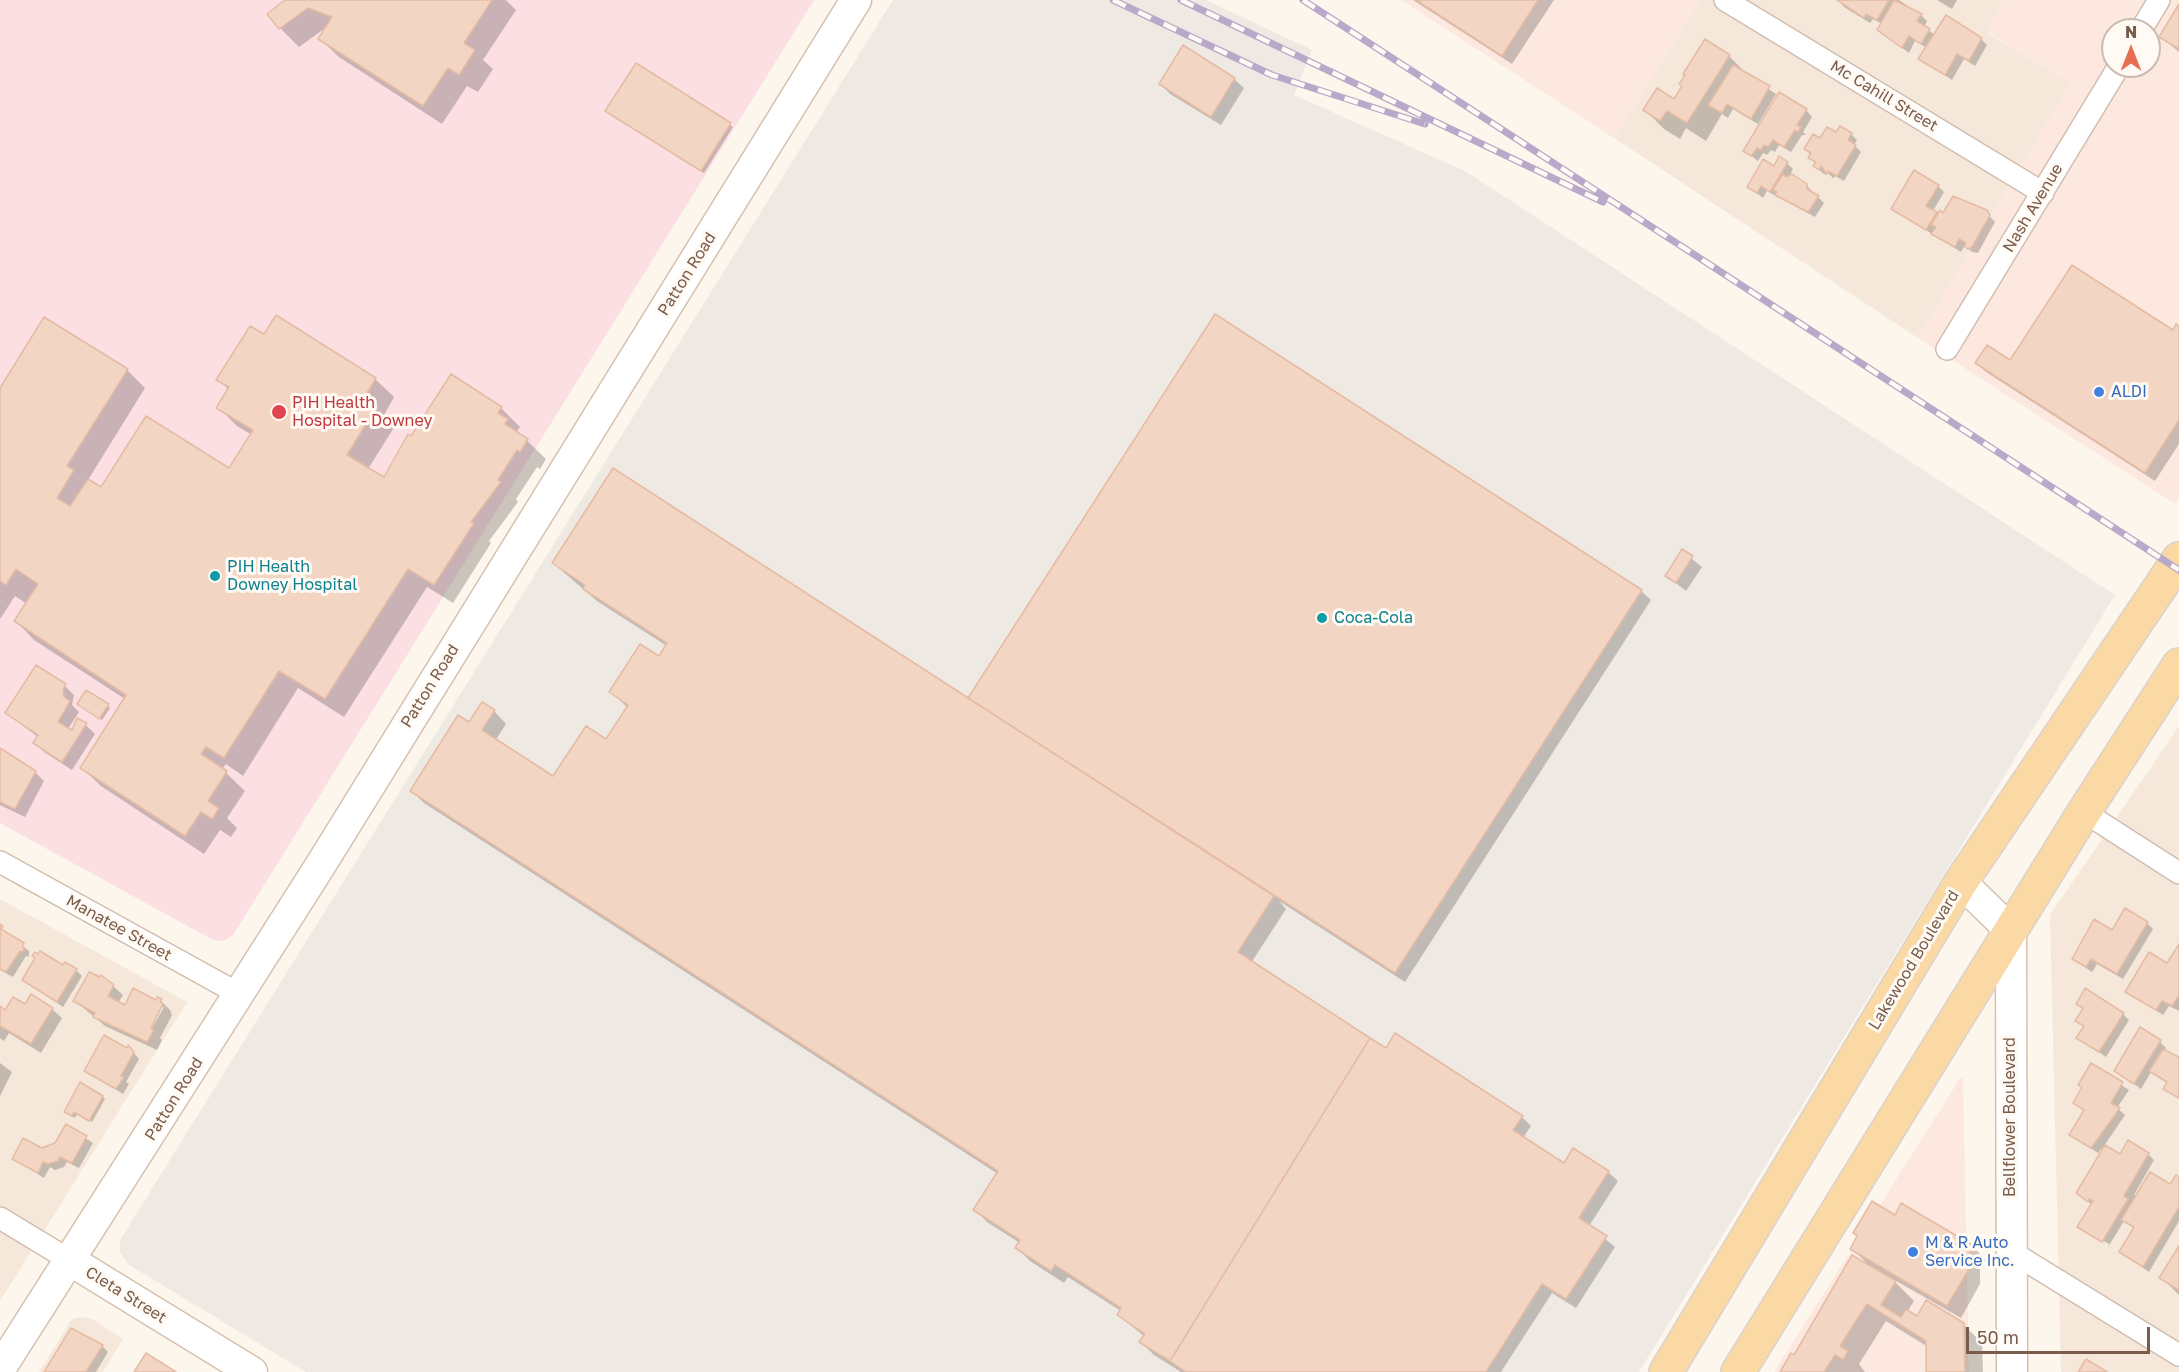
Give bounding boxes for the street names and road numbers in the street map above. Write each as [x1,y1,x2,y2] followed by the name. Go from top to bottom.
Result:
[1827,56,1941,136] street label: Mc Cahill Street
[1999,160,2067,256] street label: Nash Avenue
[654,229,720,319] street label: Patton Road
[397,641,463,731] street label: Patton Road
[1865,887,1963,1033] street label: Lakewood Boulevard
[63,891,175,965] street label: Manatee Street
[2000,1037,2020,1197] street label: Bellflower Boulevard
[141,1054,207,1144] street label: Patton Road
[82,1263,170,1327] street label: Cleta Street

